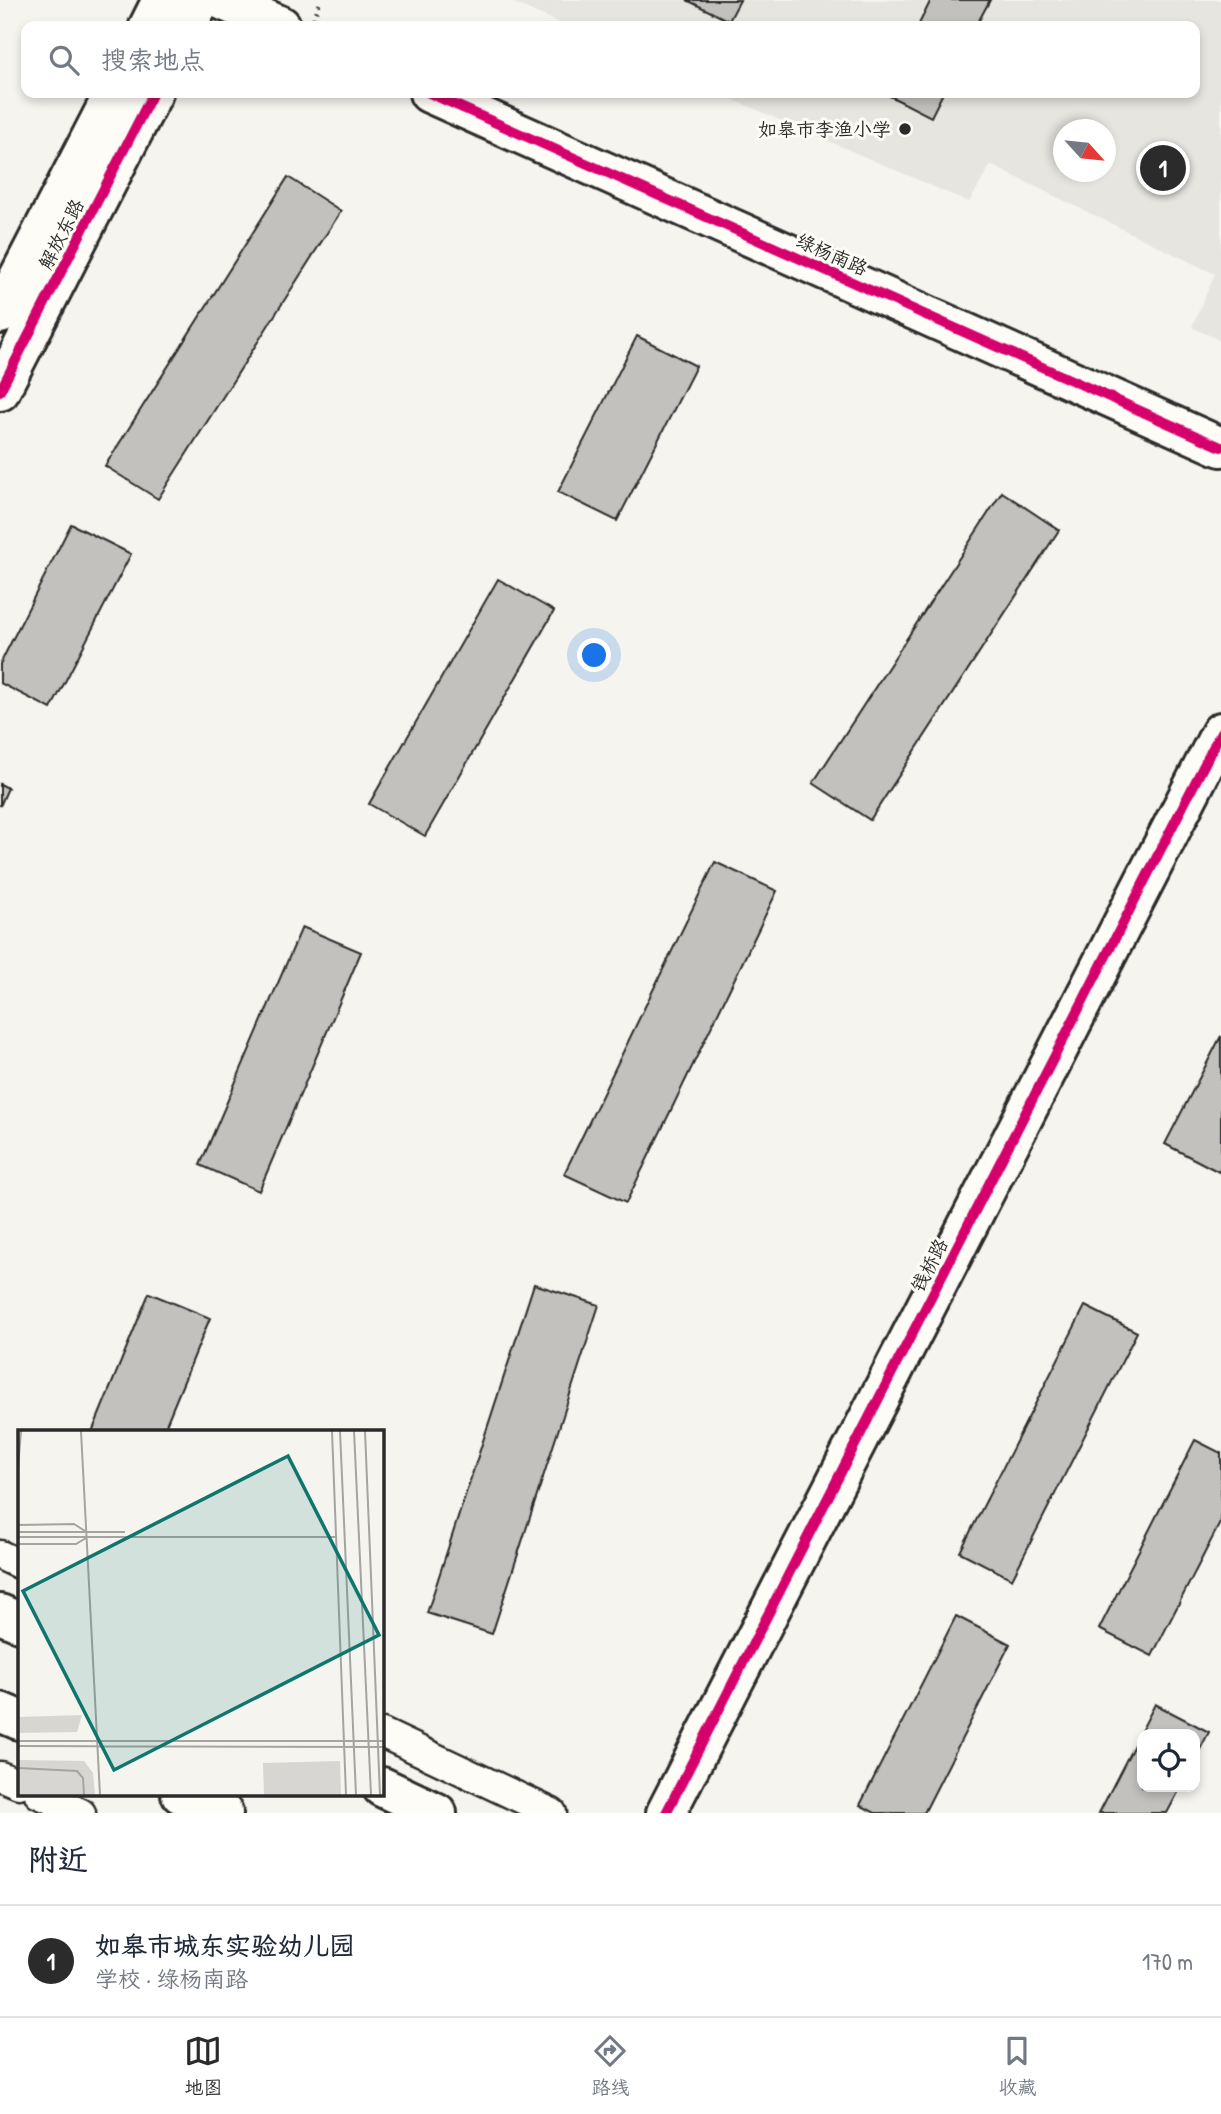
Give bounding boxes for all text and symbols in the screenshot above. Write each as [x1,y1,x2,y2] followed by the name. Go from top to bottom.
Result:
[21,21,1200,98] search box
[45,41,83,79] icon: search
[101,42,205,77] text: 搜索地点
[758,116,891,142] place label: 如皋市李渔小学
[1053,119,1116,182] north arrow
[897,121,913,137] marker: 如皋市李渔小学
[1140,142,1186,194] pin: 1
[32,194,90,274] street label: 解放东路
[792,227,872,281] street label: 绿杨南路
[577,638,611,672] your location
[904,1234,954,1296] street label: 钱桥路
[18,1430,383,1796] inset map
[1137,1729,1200,1792] map controls
[1137,1729,1200,1792] button: locate
[28,1839,88,1879] text: 附近
[95,1928,355,1963] text: 如皋市城东实验幼儿园
[47,1946,55,1977] text: 1
[1142,1946,1193,1977] text: 170 m
[95,1963,248,1994] text: 学校 · 绿杨南路
[184,2032,223,2100] tab: 地图
[591,2032,630,2100] tab: 路线
[998,2032,1037,2100] tab: 收藏

